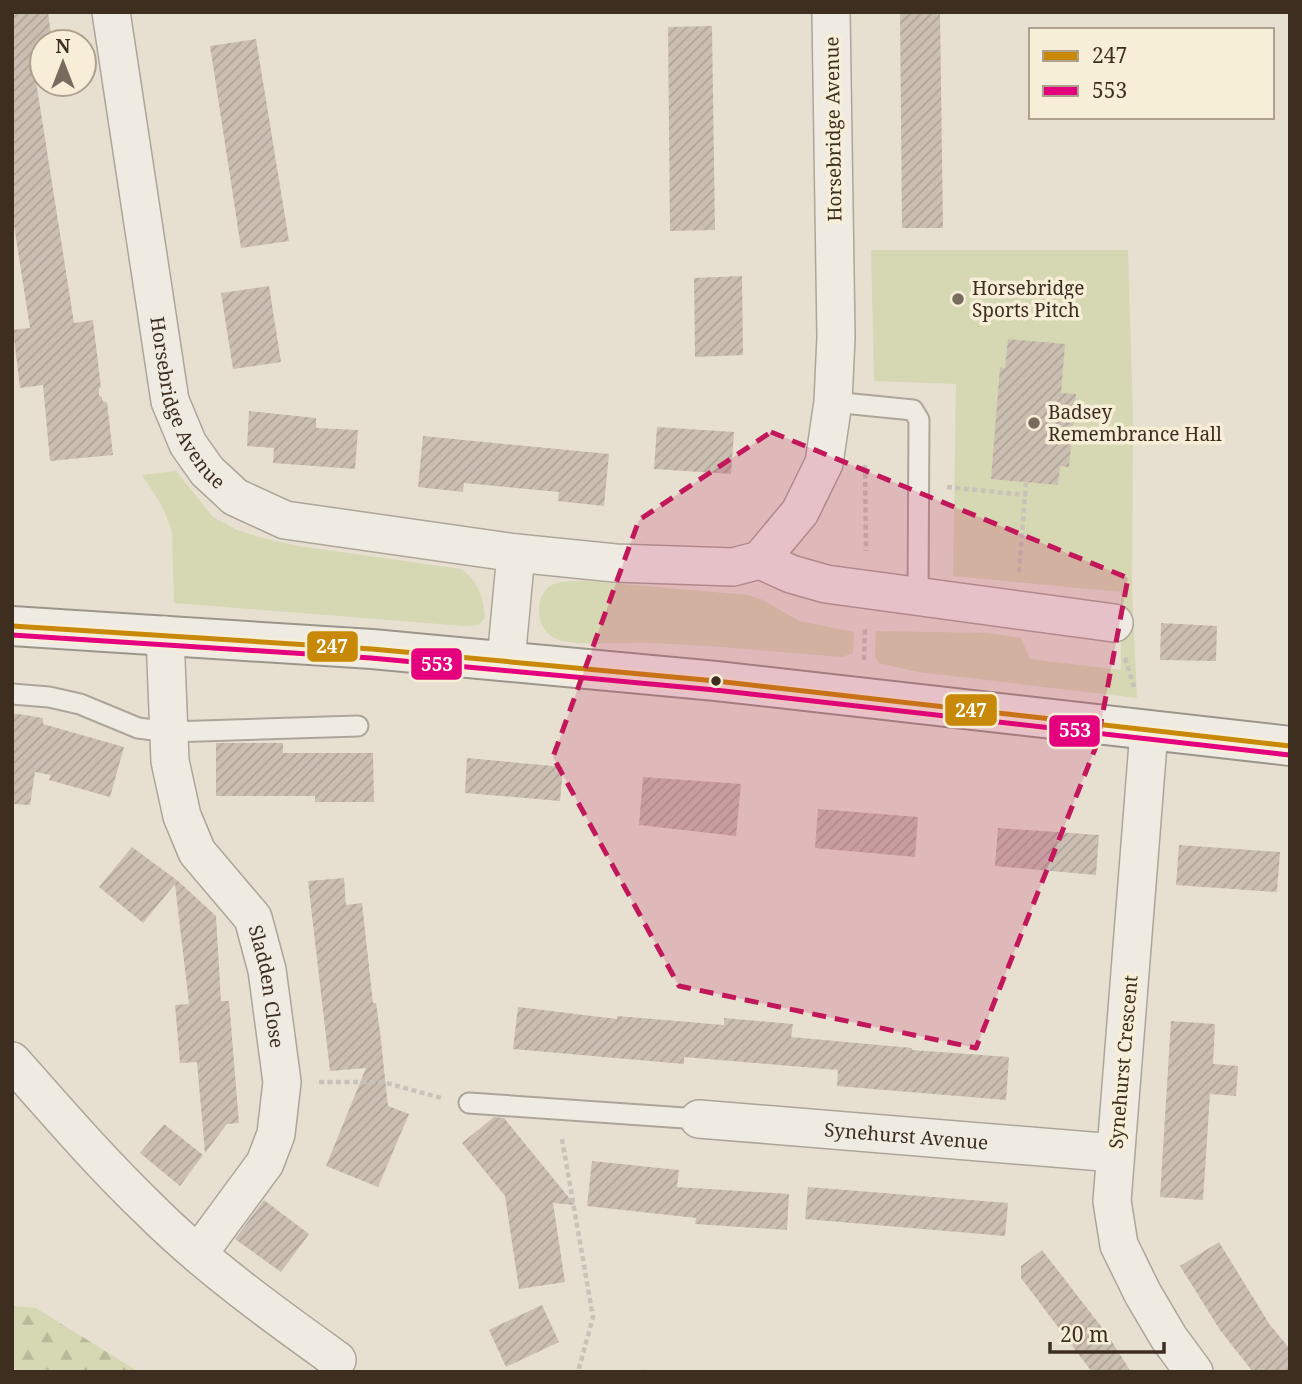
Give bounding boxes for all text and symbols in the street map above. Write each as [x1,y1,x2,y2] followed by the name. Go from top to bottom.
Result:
[28,28,98,98] north arrow
[1029,28,1274,119] legend
[56,33,71,59] text: N
[818,36,848,222] street label: Horsebridge Avenue
[1092,41,1127,69] text: 247
[1092,76,1127,104] text: 553
[972,275,1084,323] place label: Horsebridge Sports Pitch
[950,291,966,307] marker: Horsebridge Sports Pitch
[144,315,231,495] street label: Horsebridge Avenue
[1048,399,1222,447] place label: Badsey Remembrance Hall
[1026,415,1042,431] marker: Badsey Remembrance Hall
[306,630,359,663] line badge: 247
[316,633,348,659] text: 247
[410,647,463,681] line badge: 553
[421,651,453,677] text: 553
[709,674,723,688] unlabelled marker
[944,693,998,727] line badge: 247
[955,697,987,723] text: 247
[1048,714,1101,748] line badge: 553
[1059,717,1091,743] text: 553
[242,922,290,1050] street label: Sladden Close
[1102,974,1144,1150] street label: Synehurst Crescent
[823,1116,989,1156] street label: Synehurst Avenue
[1050,1310,1164,1354] scale bar
[1060,1320,1109,1348] text: 20 m

